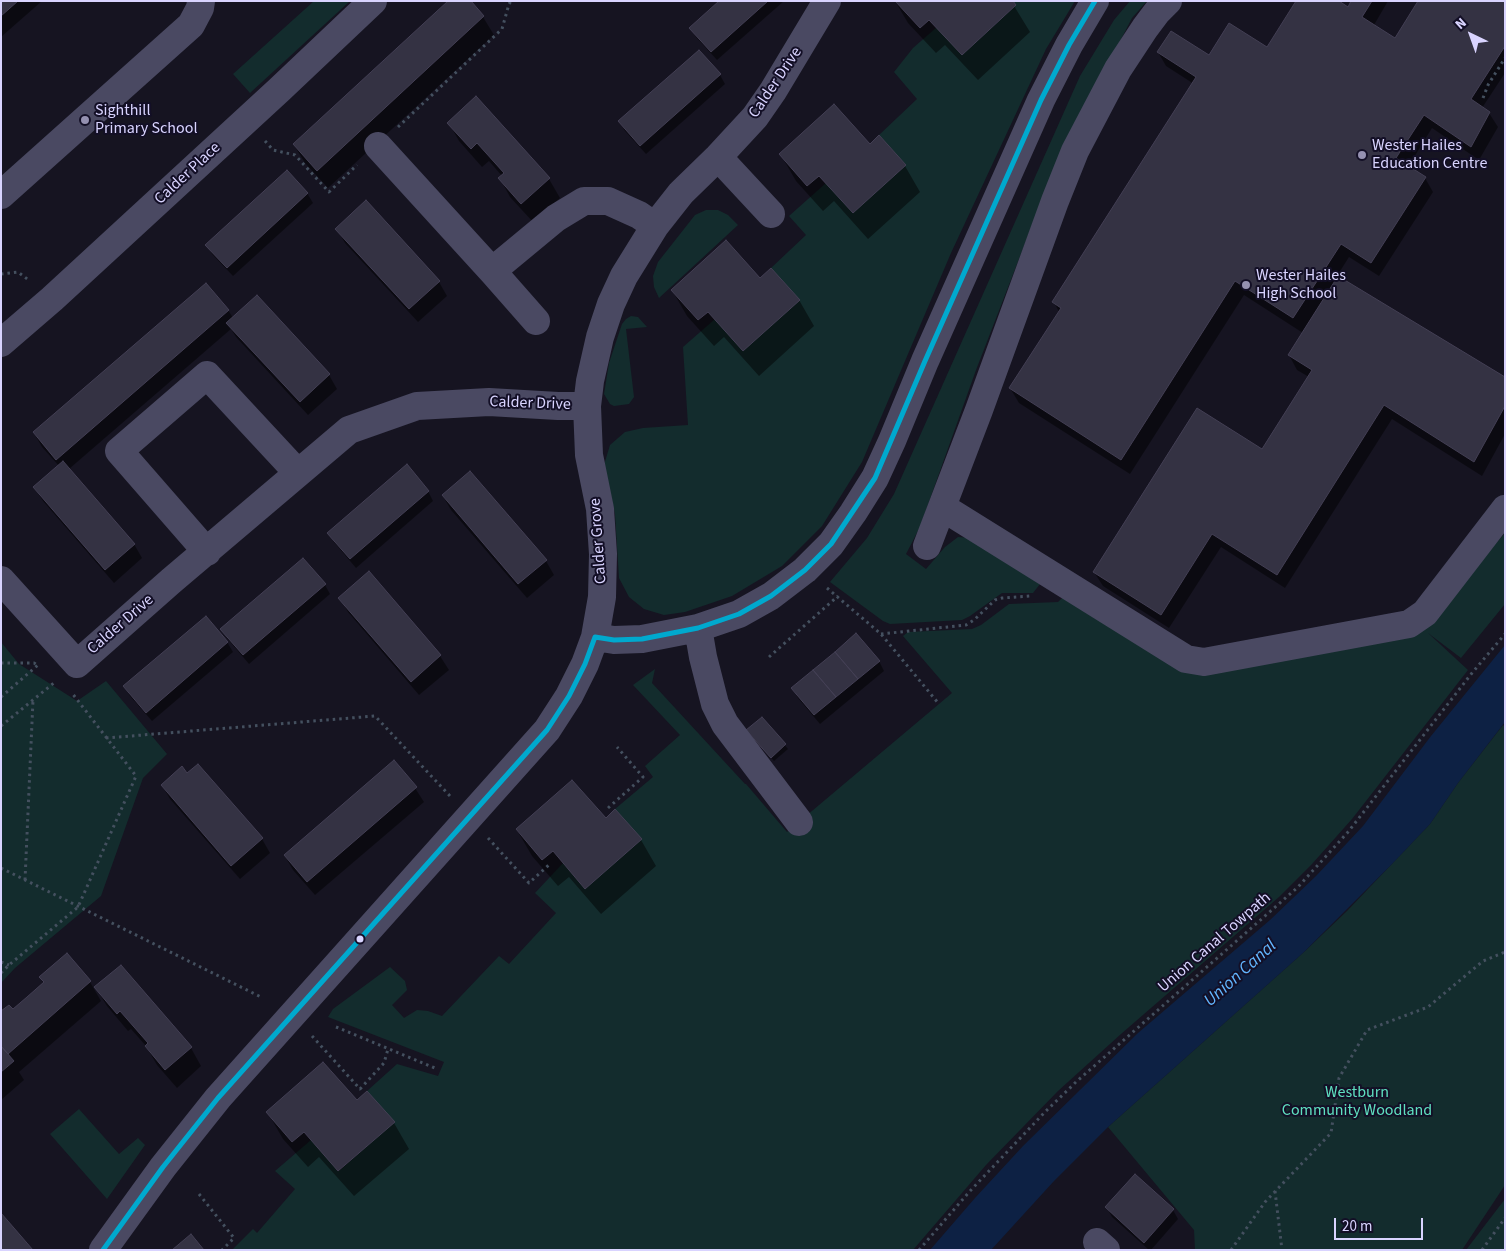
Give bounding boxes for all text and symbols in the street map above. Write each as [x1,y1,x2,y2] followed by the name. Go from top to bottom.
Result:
[1446,10,1496,60] north arrow
[1451,13,1471,34] text: N
[745,44,807,122] street label: Calder Drive
[95,101,197,139] place label: Sighthill Primary School
[79,114,91,126] marker: Sighthill Primary School
[1372,136,1487,174] place label: Wester Hailes Education Centre
[151,139,225,209] street label: Calder Place
[1356,149,1368,161] marker: Wester Hailes Education Centre
[1256,266,1346,304] place label: Wester Hailes High School
[1240,279,1252,291] marker: Wester Hailes High School
[489,393,571,415] street label: Calder Drive
[586,497,612,585] street label: Calder Grove
[84,591,158,659] street label: Calder Drive
[1155,889,1275,997] street label: Union Canal Towpath
[355,934,365,944] unlabelled marker
[1200,936,1282,1012] water label: Union Canal
[1282,1083,1432,1121] park label: Westburn Community Woodland
[1336,1208,1425,1240] scale bar
[1342,1216,1372,1237] text: 20 m

